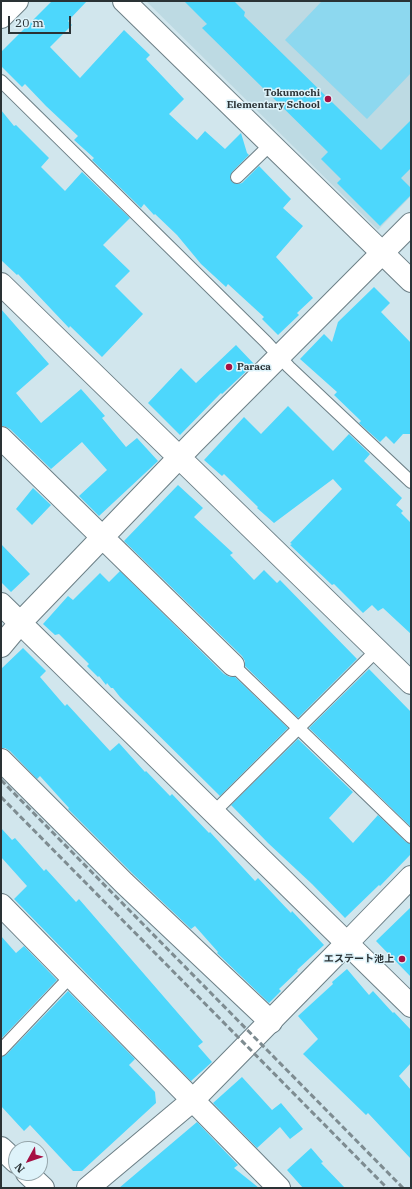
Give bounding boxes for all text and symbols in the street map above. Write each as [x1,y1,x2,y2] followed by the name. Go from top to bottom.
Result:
[10,8,73,34] scale bar
[15,15,44,30] text: 20 m
[227,87,320,110] place label: Tokumochi Elementary School
[323,94,333,104] marker: Tokumochi Elementary School
[237,361,271,373] place label: Paraca
[224,362,234,372] marker: Paraca
[324,953,394,965] place label: エステート池上
[397,954,407,964] marker: エステート池上
[8,1141,48,1181] north arrow
[11,1160,28,1176] text: N

